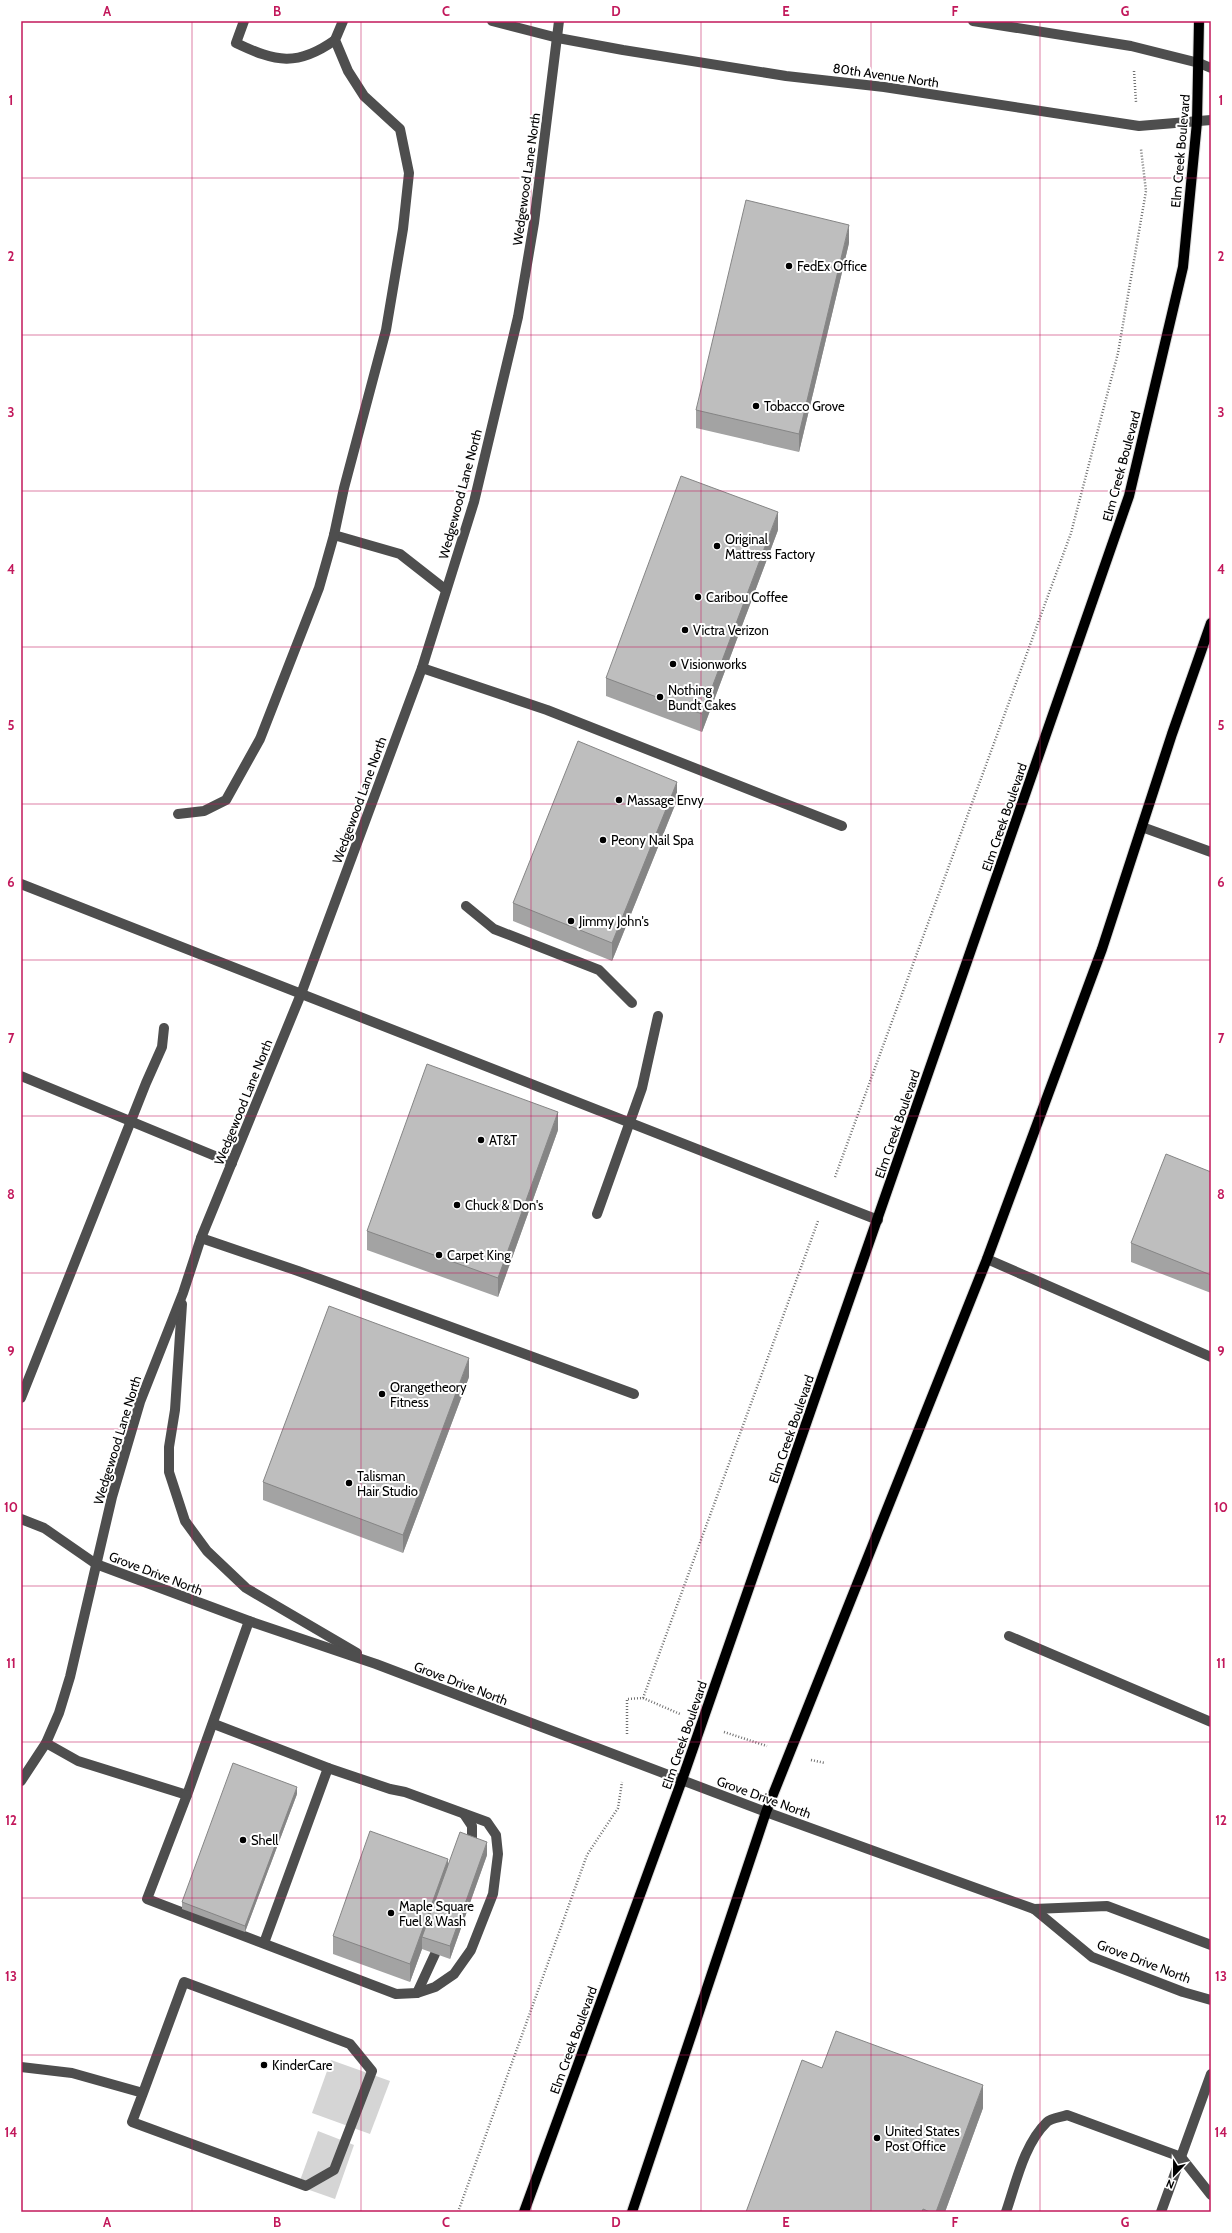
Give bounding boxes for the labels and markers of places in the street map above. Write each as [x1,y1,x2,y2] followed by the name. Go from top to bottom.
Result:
[797,258,867,274] place label: FedEx Office
[784,261,794,271] marker: FedEx Office
[764,398,845,414] place label: Tobacco Grove
[751,401,761,411] marker: Tobacco Grove
[725,531,815,562] place label: Original Mattress Factory
[712,541,722,551] marker: Original Mattress Factory
[706,589,788,605] place label: Caribou Coffee
[693,592,703,602] marker: Caribou Coffee
[693,622,769,638] place label: Victra Verizon
[680,625,690,635] marker: Victra Verizon
[681,656,747,672] place label: Visionworks
[668,659,678,669] marker: Visionworks
[668,682,737,713] place label: Nothing Bundt Cakes
[655,692,665,702] marker: Nothing Bundt Cakes
[627,792,704,808] place label: Massage Envy
[614,795,624,805] marker: Massage Envy
[611,832,694,848] place label: Peony Nail Spa
[598,835,608,845] marker: Peony Nail Spa
[578,913,650,929] place label: Jimmy John's
[566,916,576,926] marker: Jimmy John's
[489,1132,517,1148] place label: AT&T
[476,1135,486,1145] marker: AT&T
[465,1197,544,1213] place label: Chuck & Don's
[452,1200,462,1210] marker: Chuck & Don's
[447,1247,511,1263] place label: Carpet King
[434,1250,444,1260] marker: Carpet King
[390,1379,467,1410] place label: Orangetheory Fitness
[377,1389,387,1399] marker: Orangetheory Fitness
[357,1468,418,1499] place label: Talisman Hair Studio
[344,1478,354,1488] marker: Talisman Hair Studio
[251,1832,278,1848] place label: Shell
[238,1835,248,1845] marker: Shell
[399,1898,474,1929] place label: Maple Square Fuel & Wash
[386,1908,396,1918] marker: Maple Square Fuel & Wash
[272,2057,333,2073] place label: KinderCare
[259,2060,269,2070] marker: KinderCare
[885,2123,960,2154] place label: United States Post Office
[872,2133,882,2143] marker: United States Post Office

